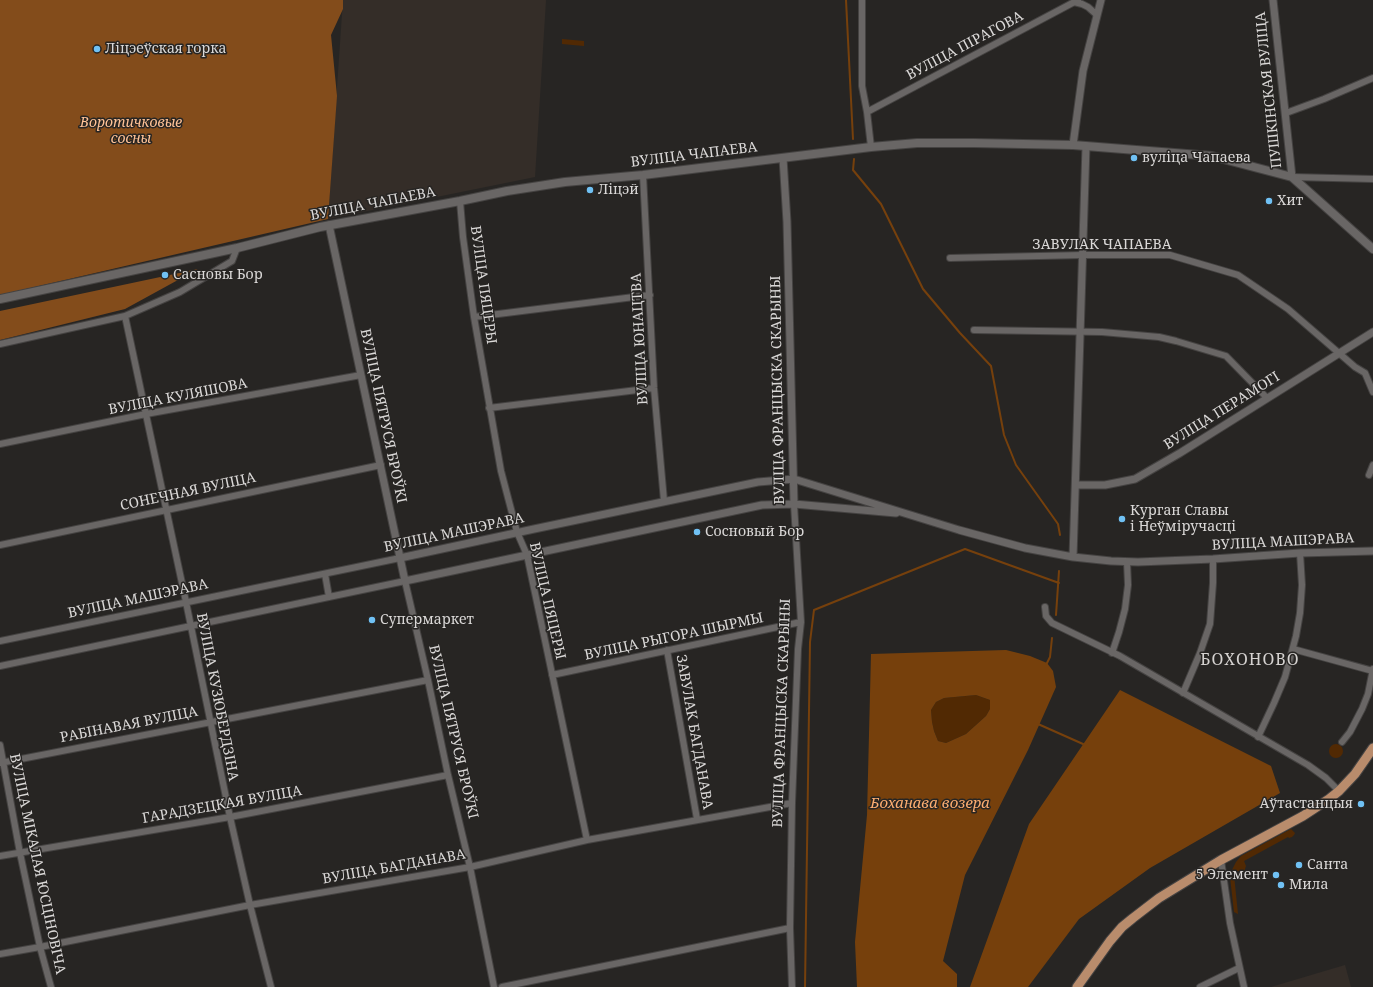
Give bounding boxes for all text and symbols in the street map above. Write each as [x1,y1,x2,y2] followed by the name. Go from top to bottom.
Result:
[904,8,1026,84] street label: ВУЛІЦА ПІРАГОВА
[1252,11,1286,169] street label: ПУШКІНСКАЯ ВУЛІЦА
[105,41,226,57] place label: Ліцэеўская горка
[92,44,102,54] marker: Ліцэеўская горка
[80,115,182,148] park label: Воротичковые сосны
[630,139,758,171] street label: ВУЛІЦА ЧАПАЕВА
[1142,150,1251,166] place label: вуліца Чапаева
[1129,153,1139,163] marker: вуліца Чапаева
[598,182,639,198] place label: Ліцэй
[309,184,437,224] street label: ВУЛІЦА ЧАПАЕВА
[585,185,595,195] marker: Ліцэй
[1277,193,1303,209] place label: Хит
[1264,196,1274,206] marker: Хит
[466,225,500,345] street label: ВУЛІЦА ПЯЦЕРЫ
[1032,237,1172,253] street label: ЗАВУЛАК ЧАПАЕВА
[173,267,263,283] place label: Сасновы Бор
[160,270,170,280] marker: Сасновы Бор
[628,272,652,406] street label: ВУЛІЦА ЮНАЦТВА
[768,275,788,505] street label: ВУЛІЦА ФРАНЦЫСКА СКАРЫНЫ
[356,327,410,505] street label: ВУЛІЦА ПЯТРУСЯ БРОЎКІ
[1161,369,1283,453] street label: ВУЛІЦА ПЕРАМОГІ
[107,375,249,419] street label: ВУЛІЦА КУЛЯШОВА
[119,469,257,515] street label: СОНЕЧНАЯ ВУЛІЦА
[1130,503,1236,536] place label: Курган Славы і Неўміручасці
[382,510,526,556] street label: ВУЛІЦА МАШЭРАВА
[1117,514,1127,524] marker: Курган Славы і Неўміручасці
[705,524,804,540] place label: Сосновый Бор
[692,527,702,537] marker: Сосновый Бор
[1211,530,1355,554] street label: ВУЛІЦА МАШЭРАВА
[525,541,569,661] street label: ВУЛІЦА ПЯЦЕРЫ
[66,576,210,622] street label: ВУЛІЦА МАШЭРАВА
[770,598,794,828] street label: ВУЛІЦА ФРАНЦЫСКА СКАРЫНЫ
[583,610,765,664] street label: ВУЛІЦА РЫГОРА ШЫРМЫ
[192,612,242,782] street label: ВУЛІЦА КУЗЮБЕРДЗІНА
[380,612,474,628] place label: Супермаркет
[367,615,377,625] marker: Супермаркет
[425,643,481,821] street label: ВУЛІЦА ПЯТРУСЯ БРОЎКІ
[1200,650,1300,670] district label: БОХОНОВО
[672,653,716,811] street label: ЗАВУЛАК БАГДАНАВА
[59,703,199,747] street label: РАБІНАВАЯ ВУЛІЦА
[5,752,69,976] street label: ВУЛІЦА МІКАЛАЯ ЮСЦІНОВІЧА
[141,783,303,827] street label: ГАРАДЗЕЦКАЯ ВУЛІЦА
[870,795,990,813] water label: Боханава возера
[1259,796,1353,812] place label: Аўтастанцыя
[1356,799,1366,809] marker: Аўтастанцыя
[321,846,467,888] street label: ВУЛІЦА БАГДАНАВА
[1307,857,1348,873] place label: Санта
[1294,860,1304,870] marker: Санта
[1196,867,1268,883] place label: 5 Элемент
[1271,870,1281,880] marker: 5 Элемент
[1289,877,1328,893] place label: Мила
[1276,880,1286,890] marker: Мила

